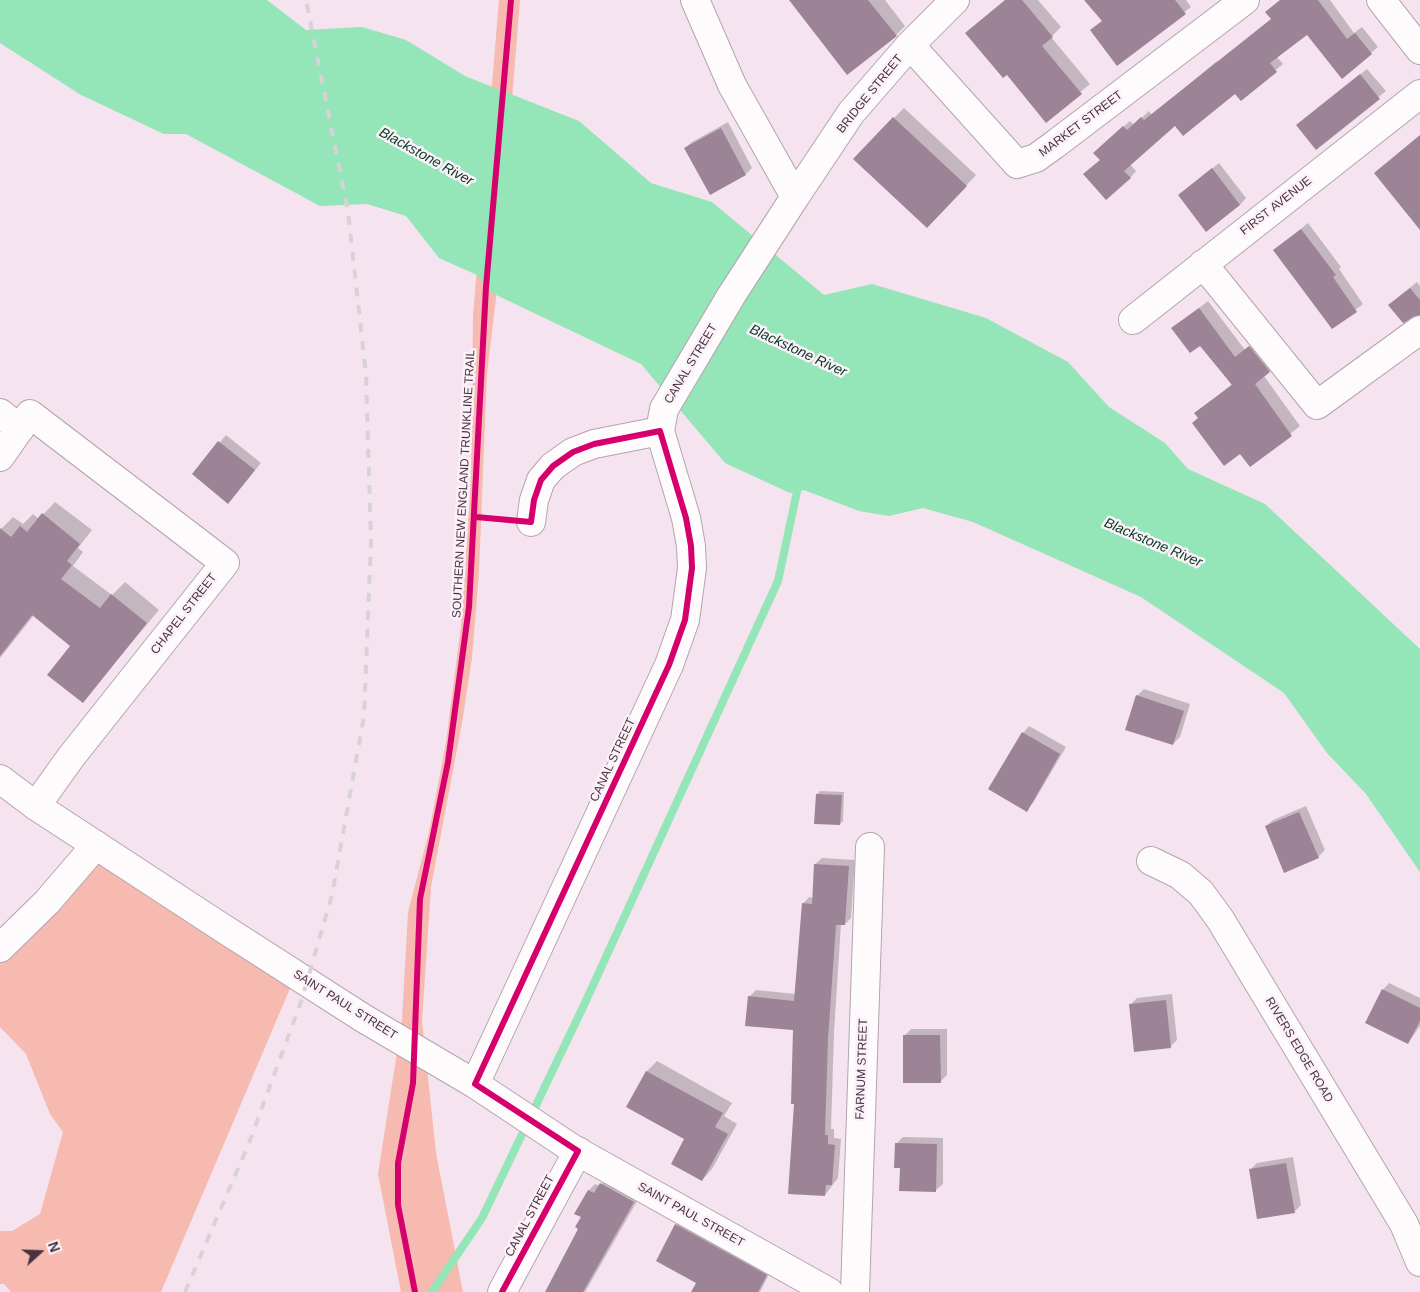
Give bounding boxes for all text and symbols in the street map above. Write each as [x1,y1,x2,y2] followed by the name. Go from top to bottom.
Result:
[834,52,906,136] street label: BRIDGE STREET
[1036,88,1126,160] street label: MARKET STREET
[376,124,476,190] water label: Blackstone River
[1238,174,1314,238] street label: FIRST AVENUE
[661,321,721,407] street label: CANAL STREET
[747,321,849,381] water label: Blackstone River
[450,349,478,619] street label: SOUTHERN NEW ENGLAND TRUNKLINE TRAIL
[1101,515,1205,571] water label: Blackstone River
[148,571,220,657] street label: CHAPEL STREET
[587,716,639,804] street label: CANAL STREET
[290,967,400,1043] street label: SAINT PAUL STREET
[1262,995,1336,1105] street label: RIVERS EDGE ROAD
[853,1018,871,1120] street label: FARNUM STREET
[502,1173,558,1259] street label: CANAL STREET
[635,1180,747,1250] street label: SAINT PAUL STREET
[15,1227,65,1277] north arrow
[45,1239,63,1254] text: N

